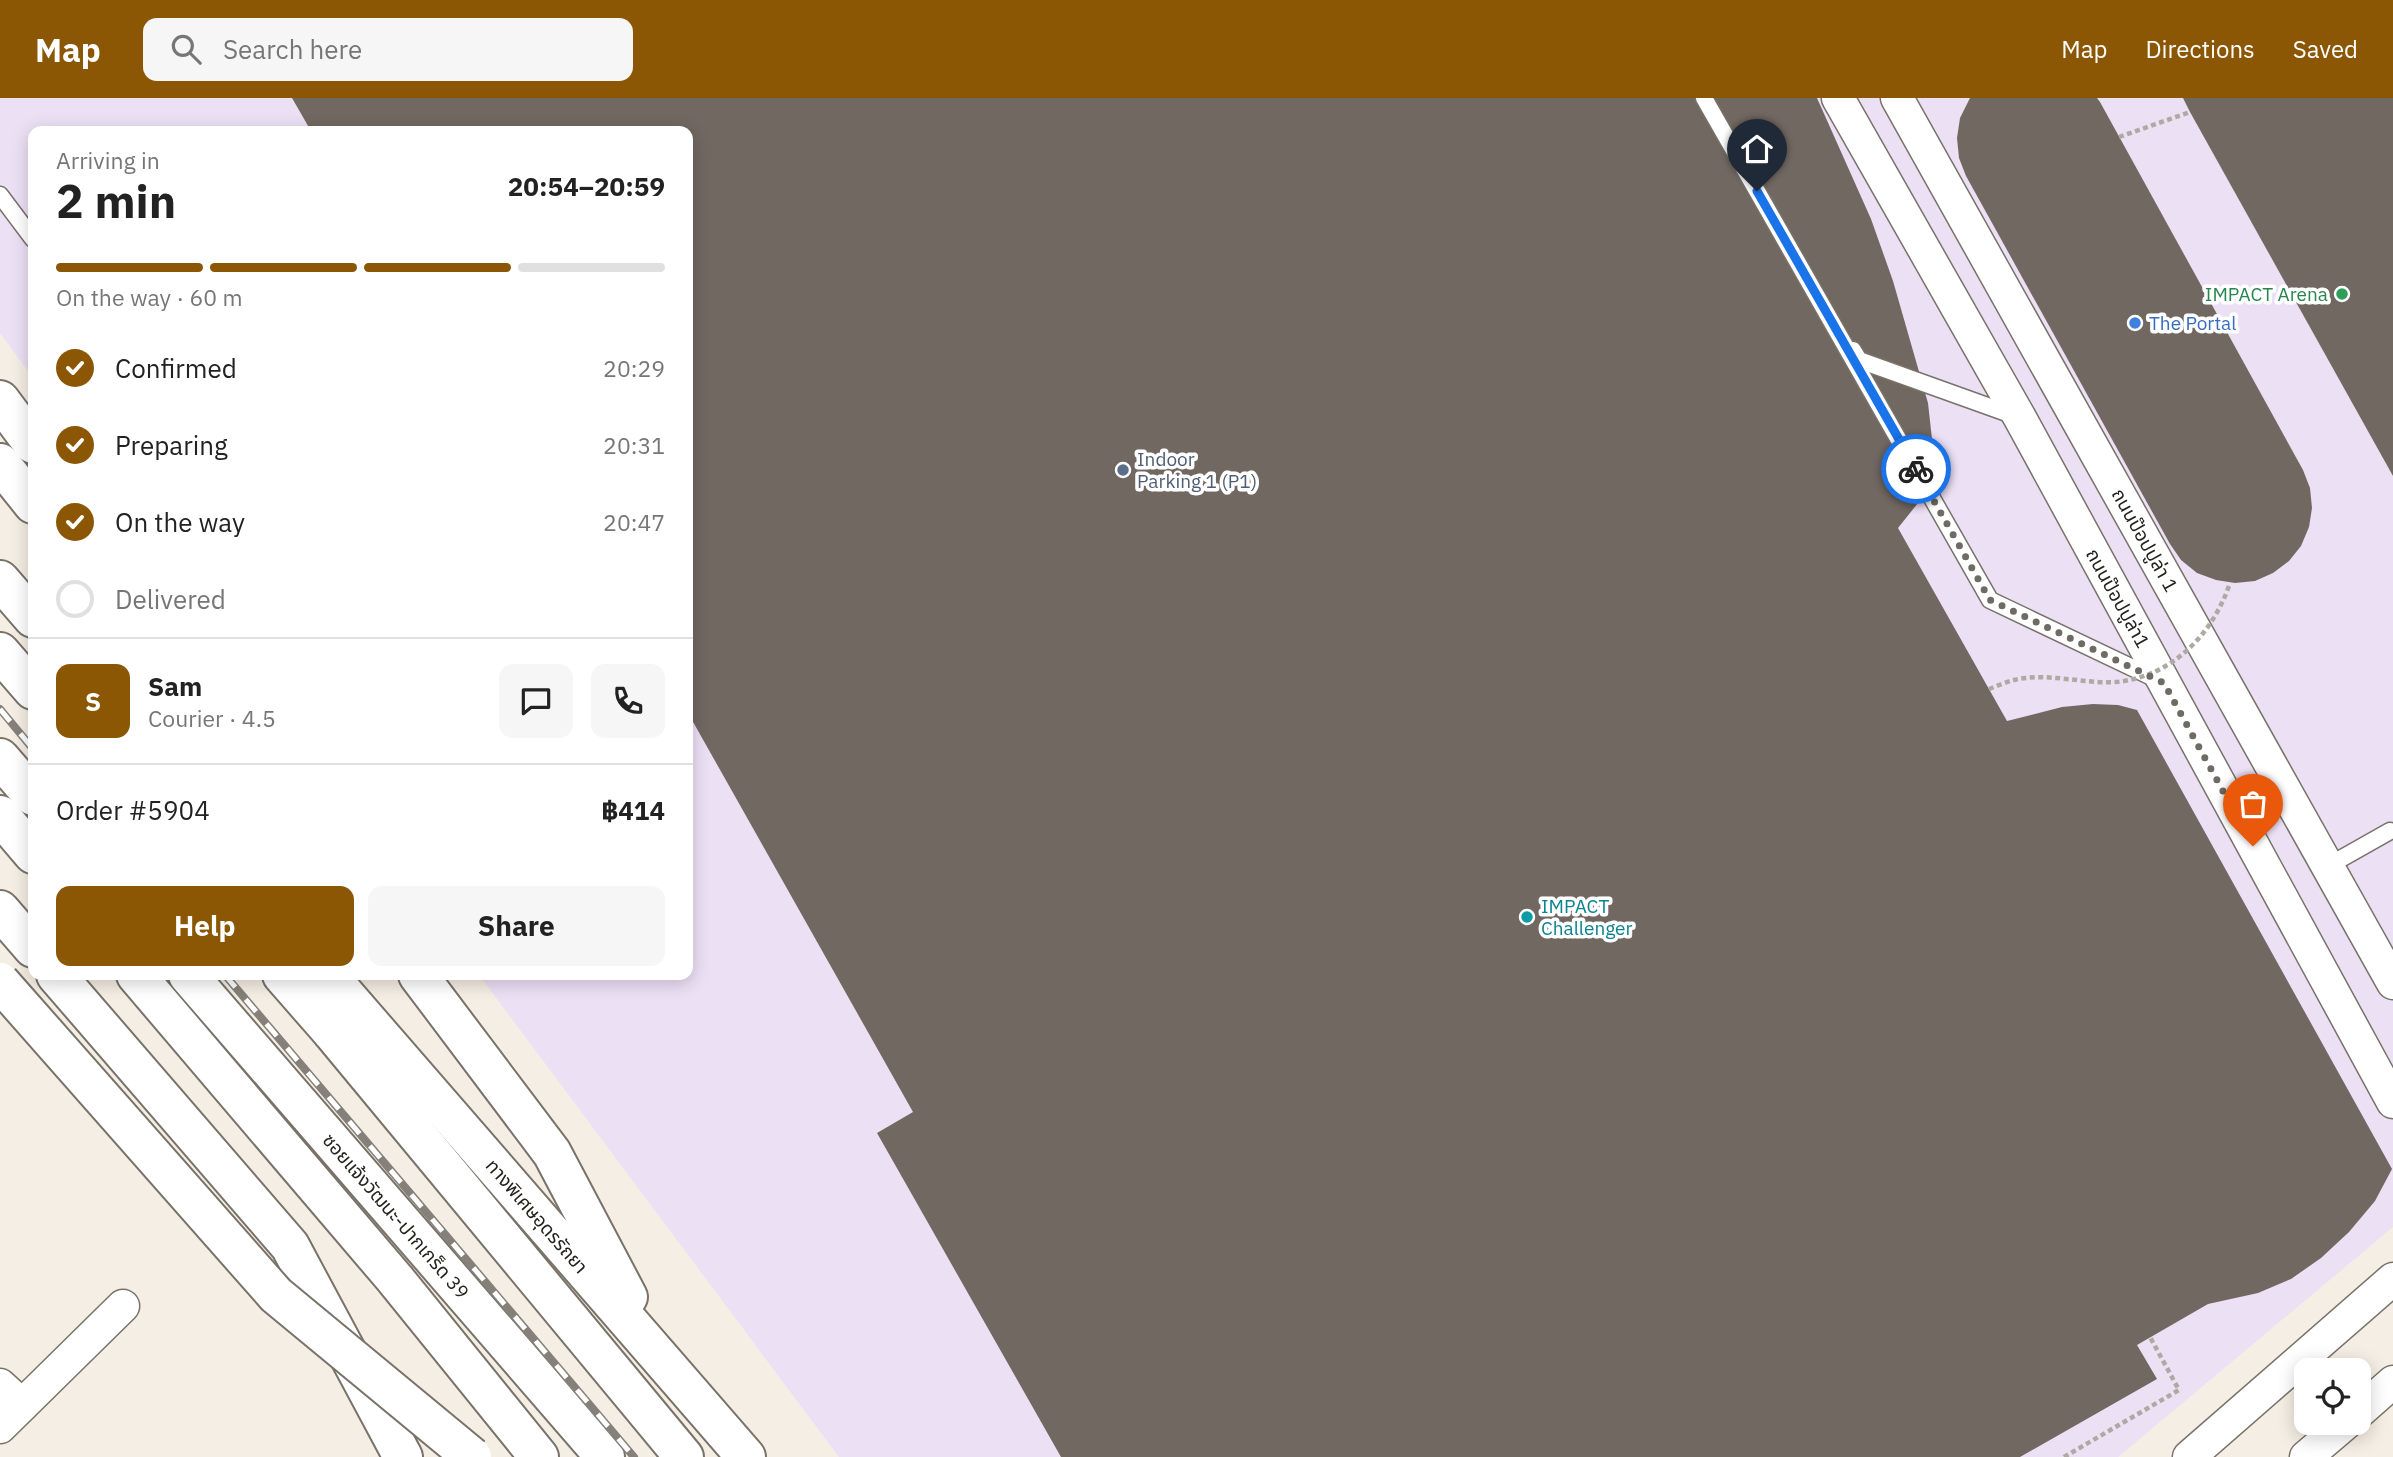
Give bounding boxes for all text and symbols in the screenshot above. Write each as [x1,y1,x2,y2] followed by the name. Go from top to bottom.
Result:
[143,18,633,81] search box
[35,28,101,71] text: Map
[167,30,205,68] icon: search
[223,32,362,66] text: Search here
[2061,33,2107,65] text: Map
[2145,33,2255,65] text: Directions
[2293,33,2358,65] text: Saved
[1727,119,1787,191] pin
[1738,130,1776,168] icon: home
[56,145,160,175] text: Arriving in
[508,169,665,203] text: 20:54–20:59
[56,171,176,231] text: 2 min
[56,282,243,312] text: On the way · 60 m
[2205,282,2328,306] place label: IMPACT Arena
[2334,286,2350,302] marker: IMPACT Arena
[2149,311,2236,335] place label: The Portal
[2127,315,2143,331] marker: The Portal
[56,349,94,387] icon: check
[115,351,237,385] text: Confirmed
[603,353,665,383] text: 20:29
[56,426,94,464] icon: check
[115,428,228,462] text: Preparing
[603,430,665,460] text: 20:31
[1881,434,1951,504] courier
[1137,447,1257,493] place label: Indoor Parking 1 (P1)
[1897,450,1935,488] icon: bike
[1115,462,1131,478] marker: Indoor Parking 1 (P1)
[2106,484,2183,596] street label: ถนนป๊อปปูล่า 1
[56,503,94,541] icon: check
[115,505,245,539] text: On the way
[603,507,665,537] text: 20:47
[2080,544,2155,652] street label: ถนนป๊อปปูล่า1
[115,582,226,616] text: Delivered
[499,664,573,738] button: chat
[591,664,665,738] button: phone
[148,669,202,703] text: Sam
[85,684,101,718] text: S
[148,703,276,733] text: Courier · 4.5
[2223,774,2283,846] pin
[2234,785,2272,823] icon: bag
[56,793,210,827] text: Order #5904
[601,793,665,827] text: ฿414
[56,886,354,966] button: Help
[368,886,665,966] button: Share
[1541,894,1633,940] place label: IMPACT Challenger
[1519,909,1535,925] marker: IMPACT Challenger
[318,1128,474,1304] street label: ซอยแจ้งวัฒนะ-ปากเกร็ด 39
[481,1154,593,1278] street label: ทางพิเศษอุดรรัถยา
[2294,1358,2371,1435] map controls
[2294,1358,2371,1435] button: locate

